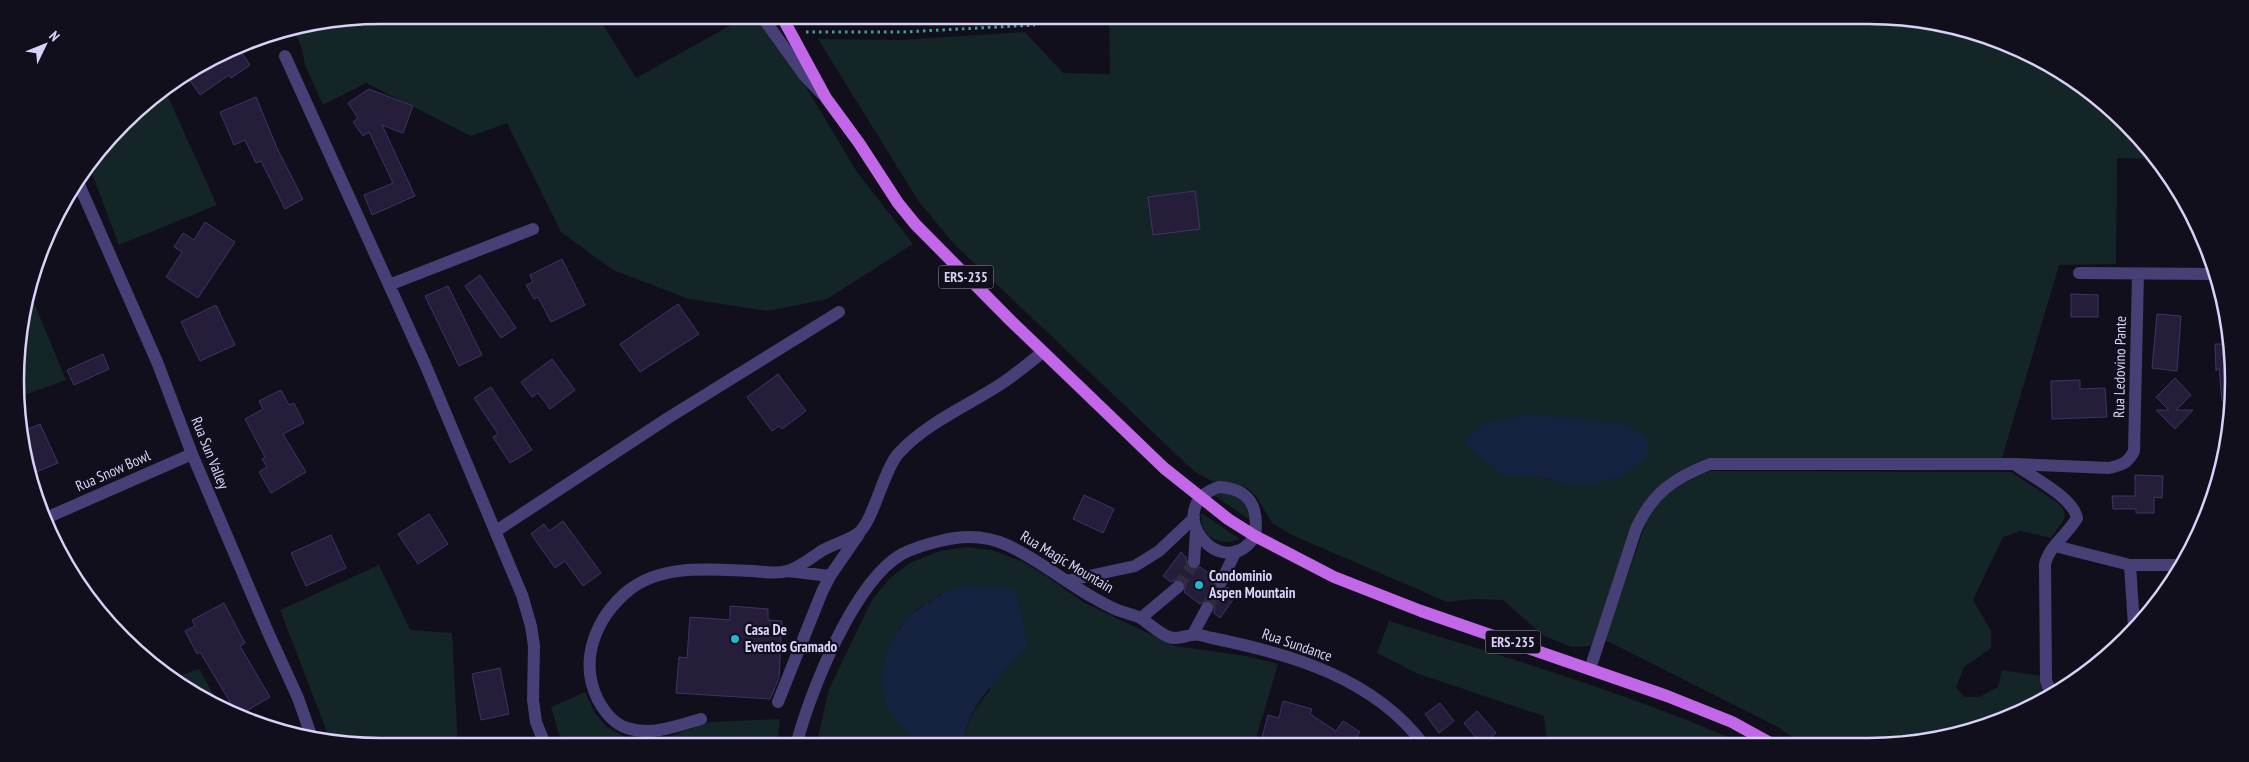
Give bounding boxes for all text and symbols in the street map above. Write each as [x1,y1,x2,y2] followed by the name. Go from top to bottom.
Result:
[20,20,70,70] north arrow
[45,27,64,45] text: N
[938,266,994,288] road number: ERS-235
[2109,316,2130,418] street label: Rua Ledovino Pante
[187,414,234,492] street label: Rua Sun Valley
[73,445,154,495] street label: Rua Snow Bowl
[1017,526,1117,597] street label: Rua Magic Mountain
[1208,566,1296,602] place label: Condominio Aspen Mountain
[1193,579,1205,591] marker: Condominio Aspen Mountain
[745,620,838,656] place label: Casa De Eventos Gramado
[1260,624,1335,665] street label: Rua Sundance
[1486,630,1540,654] road number: ERS-235
[729,633,741,645] marker: Casa De Eventos Gramado

